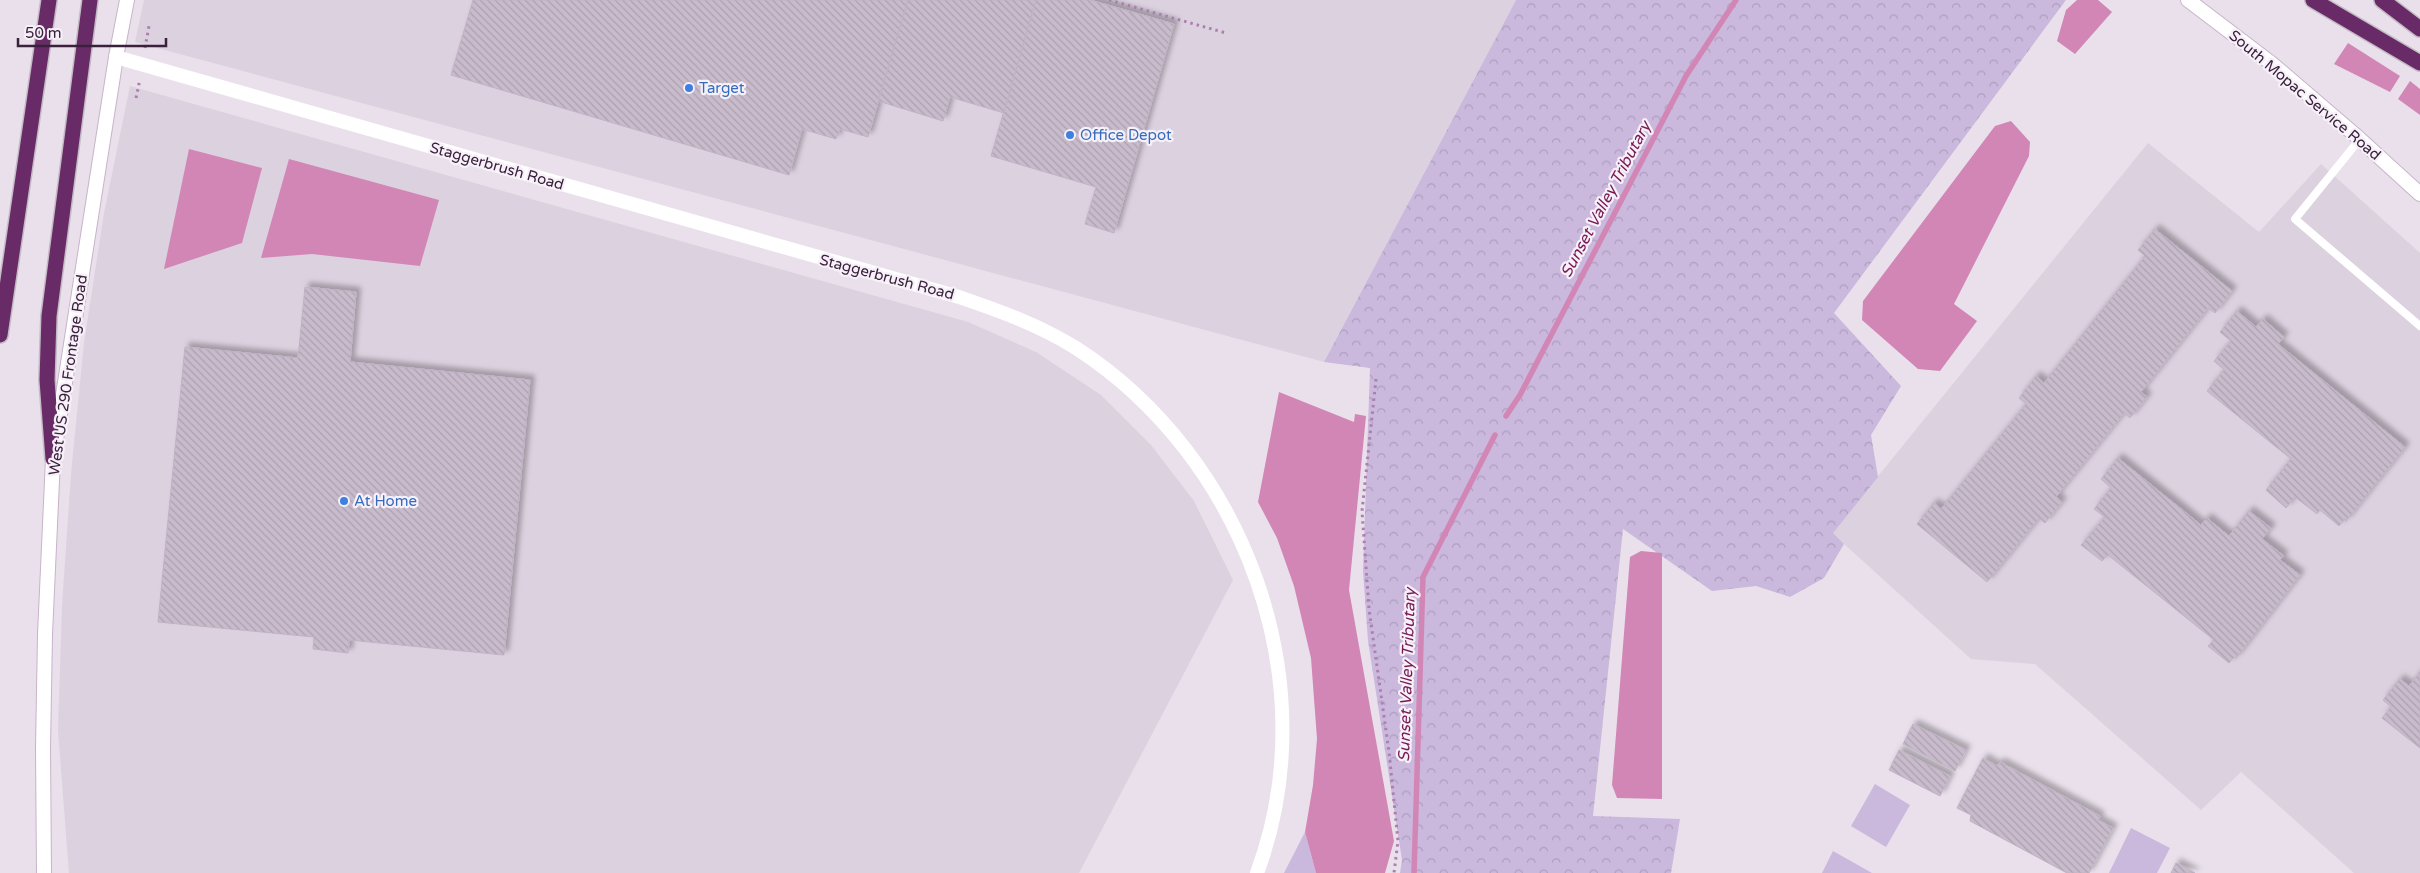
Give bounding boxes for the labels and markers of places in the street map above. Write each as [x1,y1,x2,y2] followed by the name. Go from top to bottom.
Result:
[699,79,745,97] place label: Target
[683,82,695,94] marker: Target
[1080,126,1172,144] place label: Office Depot
[1064,129,1076,141] marker: Office Depot
[354,492,417,510] place label: At Home
[338,495,350,507] marker: At Home

